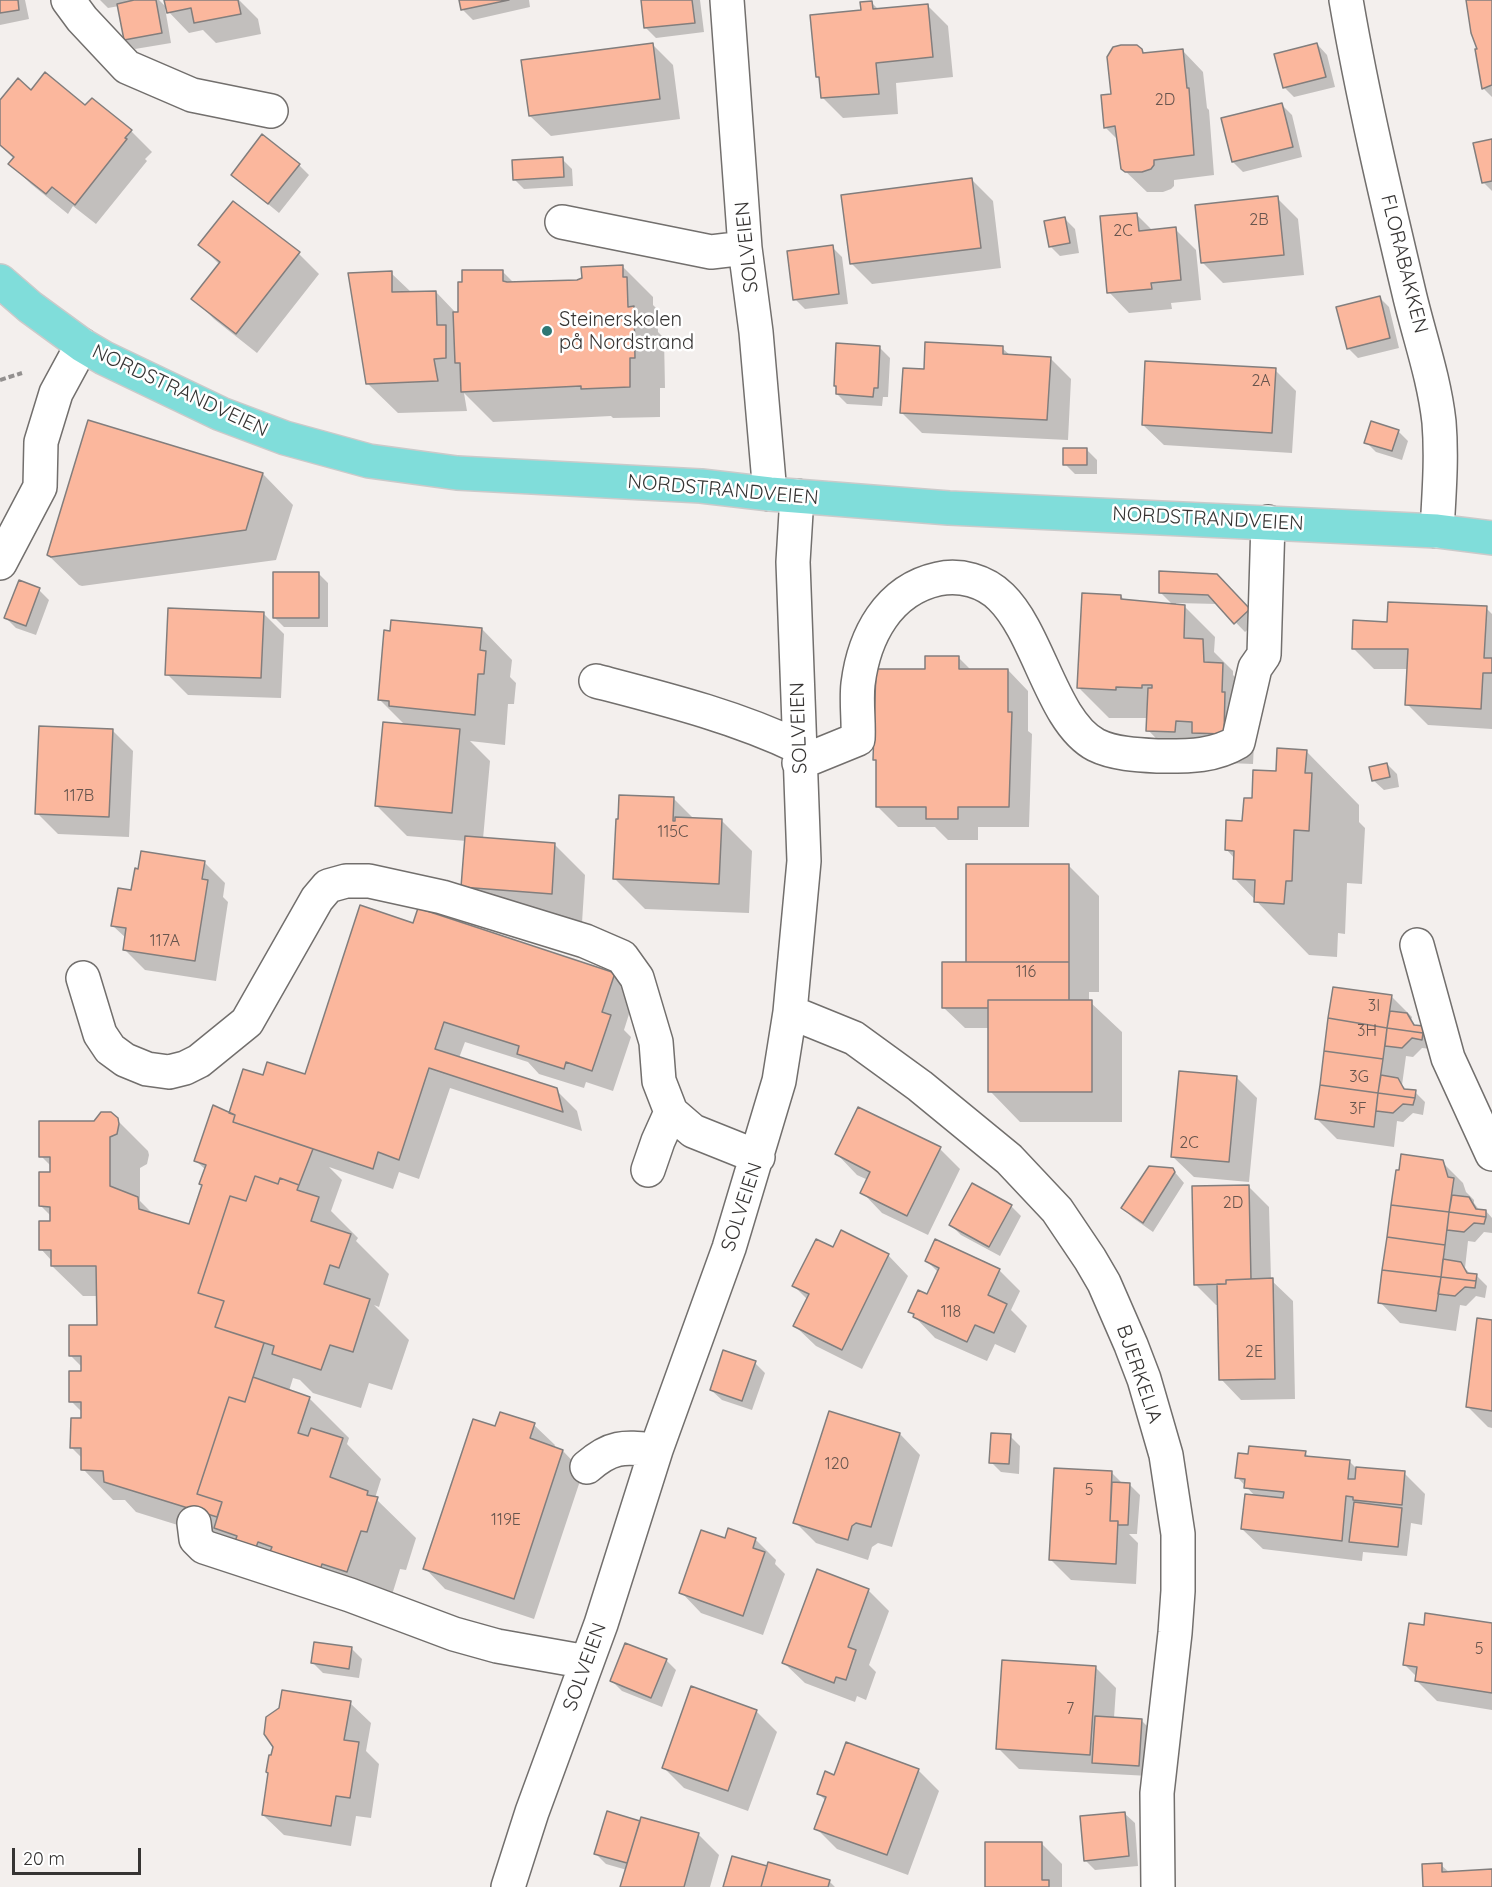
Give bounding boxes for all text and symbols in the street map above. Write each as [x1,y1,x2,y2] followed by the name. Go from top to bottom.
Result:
[1155,90,1175,110] house number: 2D
[1375,192,1433,336] street label: FLORABAKKEN
[730,200,764,294] street label: SOLVEIEN
[1249,210,1269,230] house number: 2B
[1113,221,1133,241] house number: 2C
[559,308,694,355] place label: Steinerskolen på Nordstrand
[540,324,554,338] marker: Steinerskolen på Nordstrand
[88,340,272,442] street label: NORDSTRANDVEIEN
[1251,371,1271,391] house number: 2A
[627,470,819,510] street label: NORDSTRANDVEIEN
[1112,502,1304,536] street label: NORDSTRANDVEIEN
[785,682,813,774] street label: SOLVEIEN
[64,786,94,806] house number: 117B
[657,822,689,842] house number: 115C
[150,931,180,951] house number: 117A
[1016,962,1036,982] house number: 116
[1368,996,1380,1016] house number: 3I
[1357,1021,1377,1041] house number: 3H
[1349,1067,1369,1087] house number: 3G
[1349,1099,1367,1119] house number: 3F
[1179,1133,1199,1153] house number: 2C
[716,1160,768,1254] street label: SOLVEIEN
[1223,1193,1243,1213] house number: 2D
[941,1302,961,1322] house number: 118
[1111,1322,1167,1426] street label: BJERKELIA
[1245,1342,1263,1362] house number: 2E
[825,1454,849,1474] house number: 120
[1085,1480,1093,1500] house number: 5
[491,1510,521,1530] house number: 119E
[558,1620,612,1714] street label: SOLVEIEN
[1475,1639,1483,1659] house number: 5
[1066,1699,1074,1719] house number: 7
[15,1836,144,1874] scale bar
[23,1847,65,1870] text: 20 m

